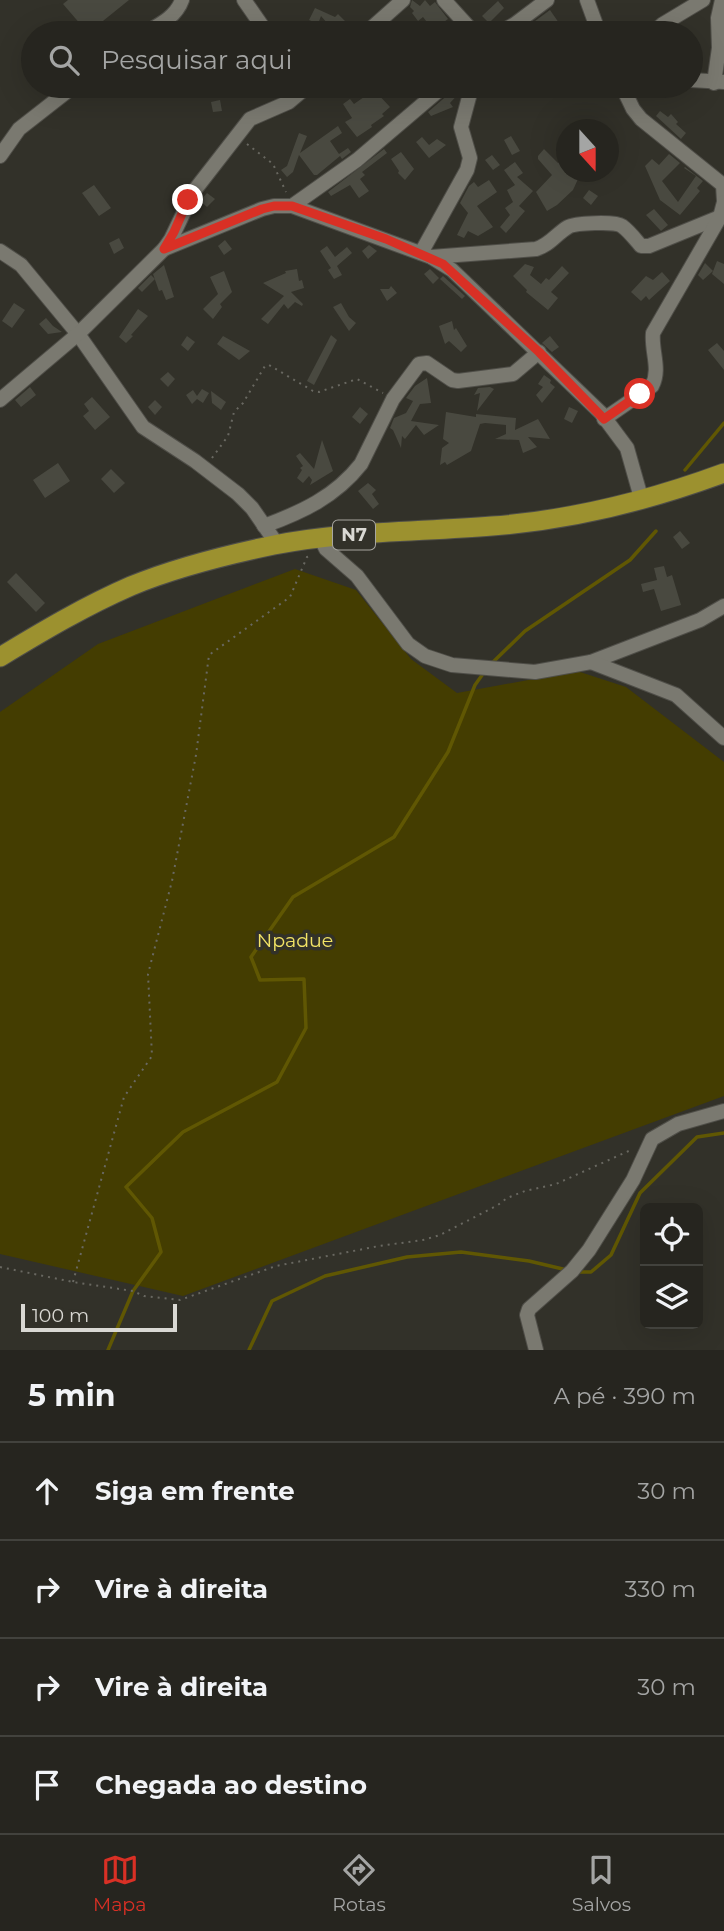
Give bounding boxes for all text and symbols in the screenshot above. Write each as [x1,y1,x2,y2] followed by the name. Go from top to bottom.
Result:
[21,21,703,98] search box
[45,41,83,79] icon: search
[101,44,293,76] text: Pesquisar aqui
[556,119,619,182] north arrow
[172,184,203,215] route end
[624,378,655,409] route start
[333,520,375,550] road number: N7
[257,929,333,952] park label: Npadue
[640,1203,703,1329] map controls
[640,1203,703,1266] button: locate
[640,1266,703,1329] button: layers
[21,1301,177,1333] scale bar
[32,1304,89,1327] text: 100 m
[28,1377,116,1414] text: 5 min
[554,1382,696,1410] text: A pé · 390 m
[28,1472,66,1510] icon: ahead
[95,1475,295,1507] text: Siga em frente
[637,1477,696,1505] text: 30 m
[28,1570,66,1608] icon: right
[95,1573,268,1605] text: Vire à direita
[625,1575,696,1603] text: 330 m
[28,1668,66,1706] icon: right
[95,1671,268,1703] text: Vire à direita
[637,1673,696,1701] text: 30 m
[28,1766,66,1804] icon: arrive
[95,1769,367,1801] text: Chegada ao destino
[93,1851,146,1916] tab: Mapa
[332,1851,386,1916] tab: Rotas
[572,1851,631,1916] tab: Salvos

